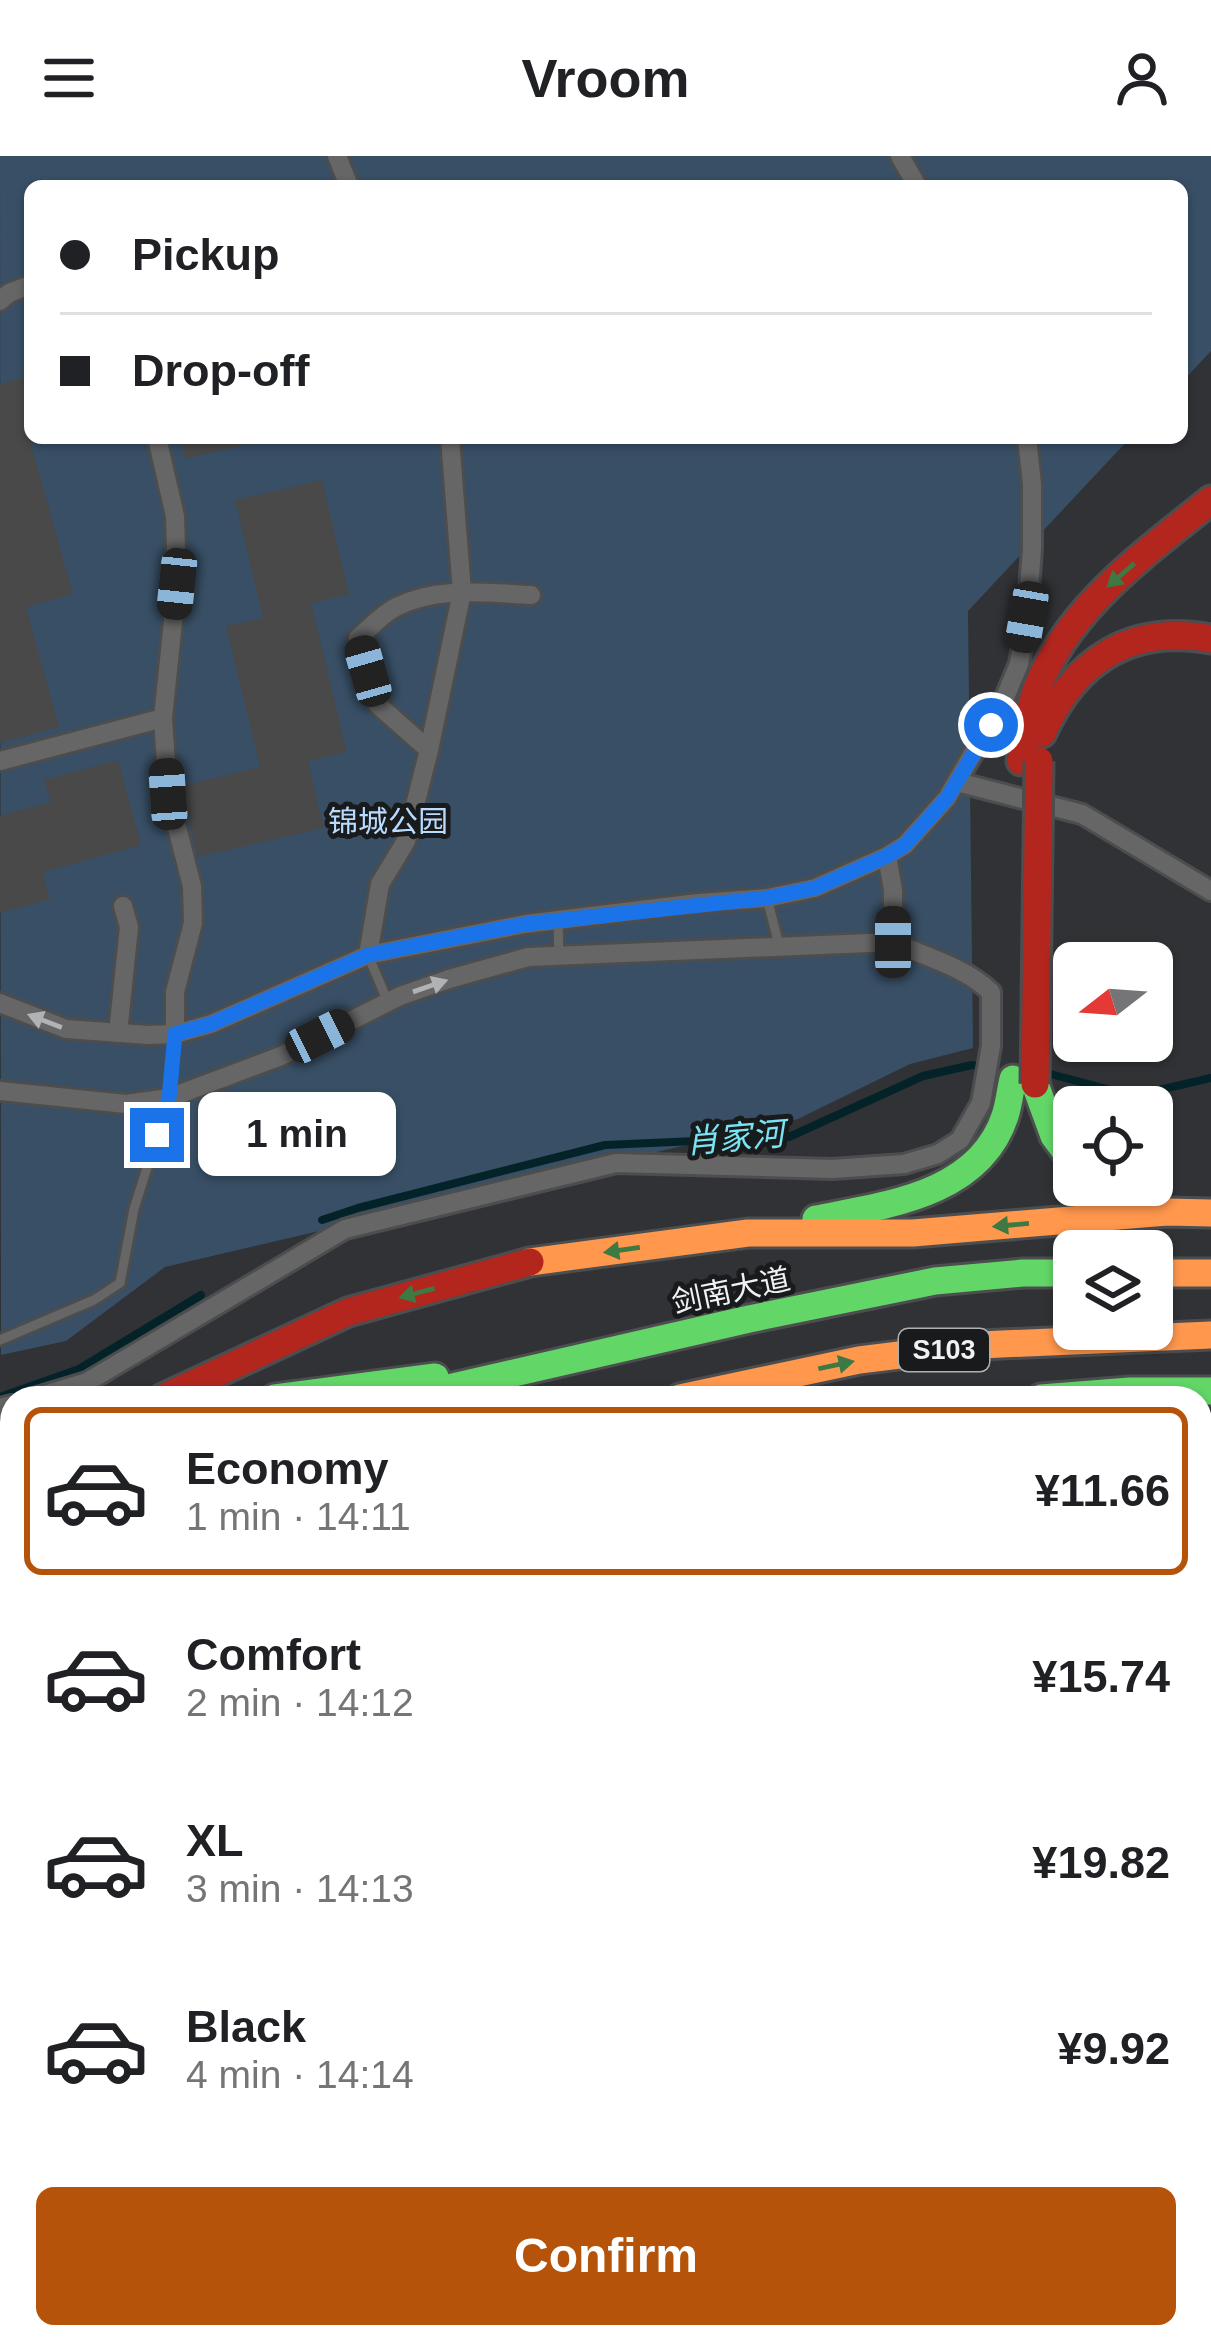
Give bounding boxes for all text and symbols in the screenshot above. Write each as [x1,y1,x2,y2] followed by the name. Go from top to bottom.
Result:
[36,45,102,111] icon: menu
[1109,45,1175,111] icon: person
[521,48,690,108] text: Vroom
[132,229,280,280] text: Pickup
[132,345,309,396] text: Drop-off
[155,546,199,622] car
[1106,561,1136,588] one-way arrow
[1003,578,1051,656] car
[341,631,395,711] car
[964,698,1018,752] route start
[148,757,188,831] car
[328,805,448,838] park label: 锦城公园
[875,906,911,978] car
[1053,942,1173,1062] north arrow
[1053,942,1173,1350] map controls
[412,976,448,994] one-way arrow
[280,1004,360,1068] car
[26,1010,62,1029] one-way arrow
[1053,1086,1173,1206] button: locate
[199,1093,397,1177] callout: 1 min
[130,1108,184,1162] route end
[246,1112,348,1155] text: 1 min
[684,1114,792,1160] water label: 肖家河
[991,1216,1029,1235] one-way arrow
[1053,1230,1173,1350] button: layers
[603,1241,640,1260] one-way arrow
[669,1262,793,1319] street label: 剑南大道
[398,1284,435,1303] one-way arrow
[899,1329,989,1371] road number: S103
[818,1355,855,1374] one-way arrow
[42,1437,150,1545] icon: car
[186,1443,389,1494] text: Economy
[1035,1465,1170,1516] text: ¥11.66
[186,1495,411,1538] text: 1 min · 14:11
[42,1623,150,1731] icon: car
[186,1629,361,1680] text: Comfort
[1032,1651,1170,1702] text: ¥15.74
[186,1681,414,1724] text: 2 min · 14:12
[42,1809,150,1917] icon: car
[186,1815,244,1866] text: XL
[1032,1837,1170,1888] text: ¥19.82
[186,1867,414,1910] text: 3 min · 14:13
[42,1995,150,2103] icon: car
[186,2001,306,2052] text: Black
[1057,2023,1170,2074] text: ¥9.92
[186,2053,414,2096] text: 4 min · 14:14
[36,2187,1176,2325] button: Confirm

